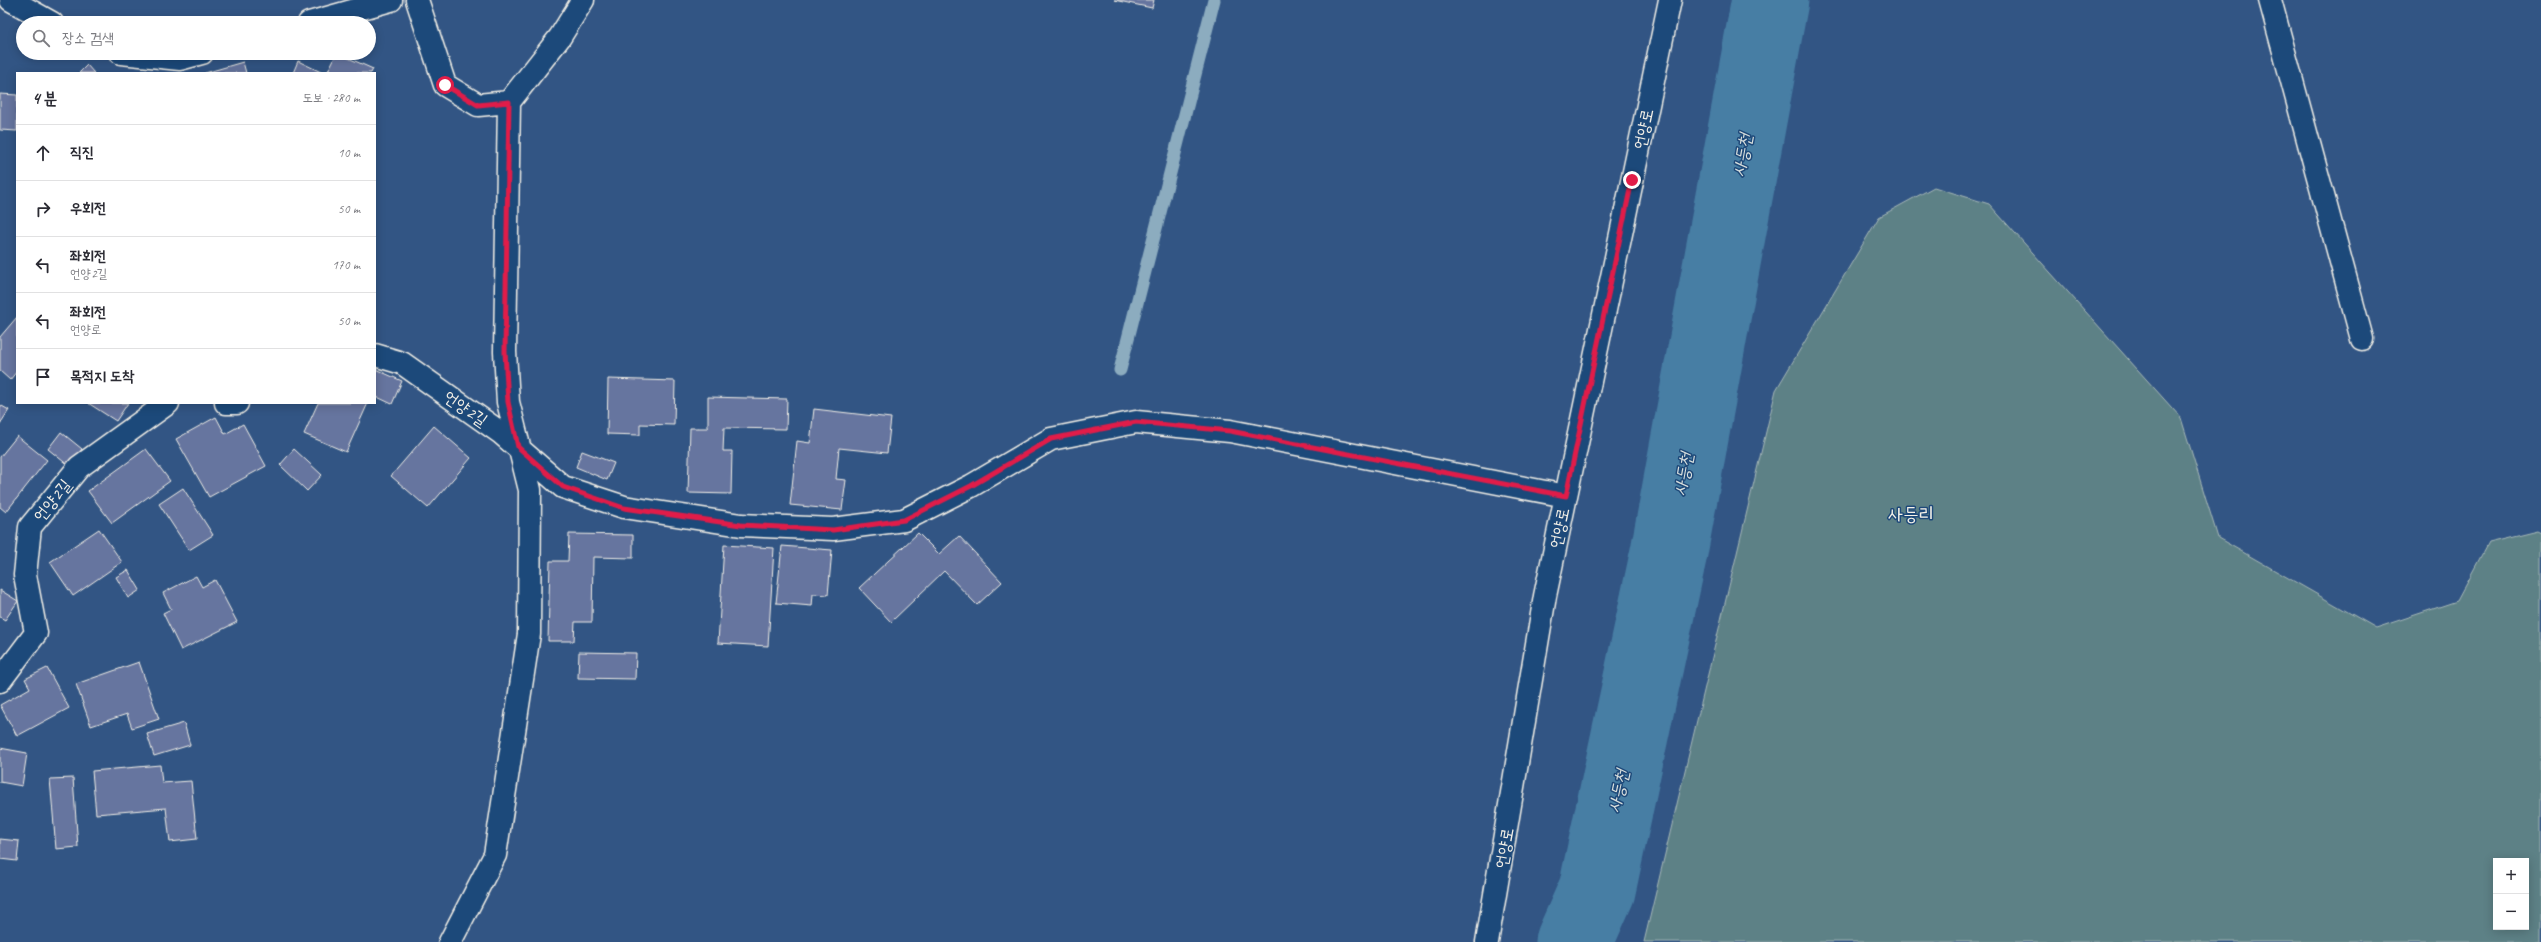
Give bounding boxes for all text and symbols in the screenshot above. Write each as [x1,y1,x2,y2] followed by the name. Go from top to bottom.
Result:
[16,16,376,60] search box
[30,27,52,49] icon: search
[62,29,114,48] text: 장소 검색
[436,76,454,94] route start
[32,88,57,109] text: 4 분
[302,90,360,106] text: 도보 · 280 m
[1629,107,1658,151] street label: 언양로
[1727,130,1757,178] water label: 사등천
[32,142,54,164] icon: ahead
[70,143,94,162] text: 직진
[338,145,360,161] text: 10 m
[1623,171,1641,189] route end
[32,198,54,220] icon: right
[70,199,106,218] text: 우회전
[338,201,360,217] text: 50 m
[70,247,106,266] text: 좌회전
[32,254,54,276] icon: left
[332,257,360,273] text: 170 m
[70,266,107,282] text: 언양2길
[70,303,106,322] text: 좌회전
[32,310,54,332] icon: left
[338,313,360,329] text: 50 m
[70,322,101,338] text: 언양로
[32,366,54,388] icon: arrive
[70,367,134,386] text: 목적지 도착
[440,386,492,431] street label: 언양2길
[1668,449,1698,497] water label: 사등천
[29,475,76,526] street label: 언양2길
[1888,502,1934,526] district label: 사등리
[1545,506,1574,550] street label: 언양로
[1603,766,1634,815] water label: 사등천
[1491,826,1518,870] street label: 언양로
[2493,858,2529,930] map controls
[2493,858,2529,894] button: +
[2493,894,2529,930] button: −

